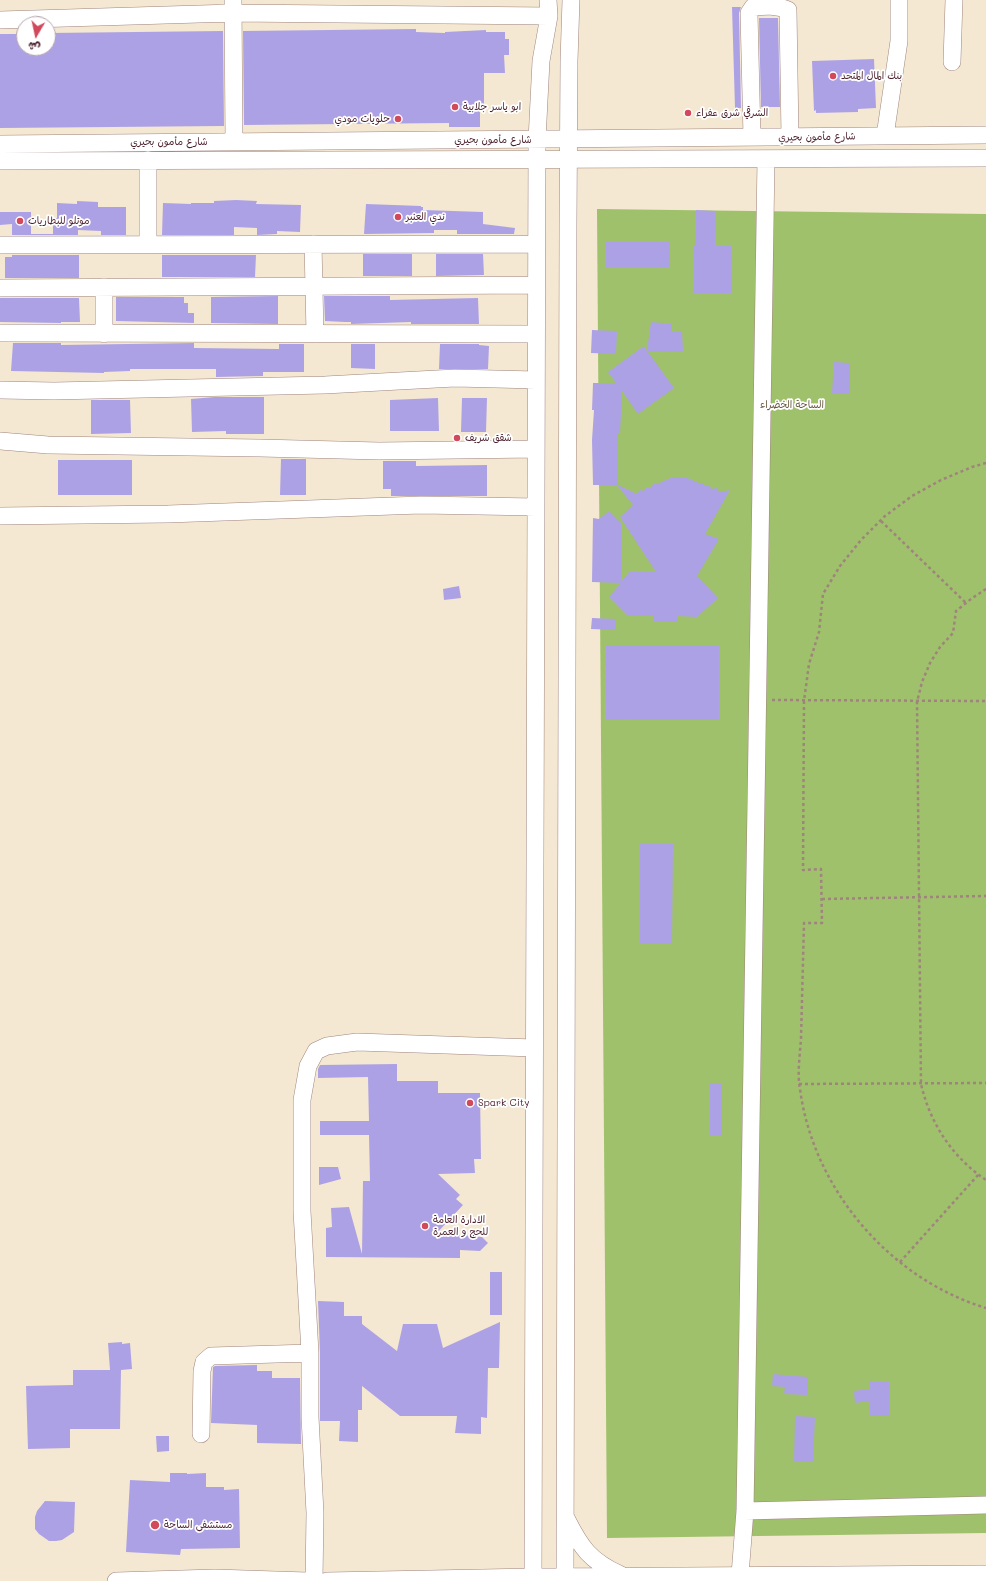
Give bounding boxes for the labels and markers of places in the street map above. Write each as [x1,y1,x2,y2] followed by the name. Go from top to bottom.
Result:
[841,70,902,82] place label: بنك المال المتحد
[828,71,838,81] marker: بنك المال المتحد
[463,101,521,113] place label: ابو ياسر جلابية
[450,102,460,112] marker: ابو ياسر جلابية
[696,107,768,119] place label: الشرقي شرق عفراء
[683,108,693,118] marker: الشرقي شرق عفراء
[334,113,390,125] place label: حلويات مودي
[393,114,403,124] marker: حلويات مودي
[406,211,445,223] place label: ندي العنبر
[393,212,403,222] marker: ندي العنبر
[28,215,90,227] place label: موتلو للبطاريات
[15,216,25,226] marker: موتلو للبطاريات
[465,432,512,444] place label: شقق شريف
[452,433,462,443] marker: شقق شريف
[478,1097,529,1109] place label: Spark City
[465,1098,475,1108] marker: Spark City
[433,1214,488,1238] place label: الادارة العامة للحج و العمرة
[420,1221,430,1231] marker: الادارة العامة للحج و العمرة
[149,1519,161,1531] marker: مستشفى الساحة
[164,1519,232,1531] place label: مستشفى الساحة

